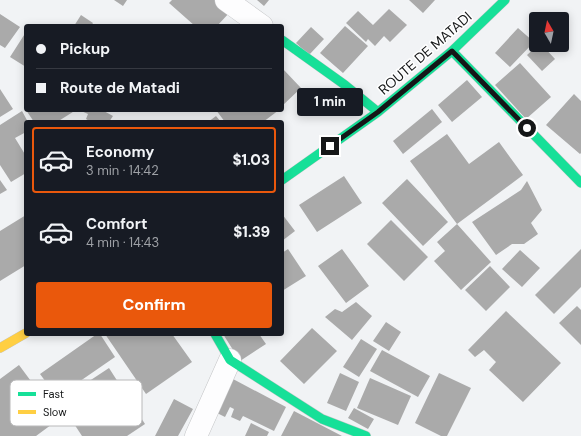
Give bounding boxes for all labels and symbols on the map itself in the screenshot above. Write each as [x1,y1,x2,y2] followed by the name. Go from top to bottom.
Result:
[375,8,475,98] street label: ROUTE DE MATADI
[529,12,569,52] north arrow
[297,88,363,116] callout: 1 min
[518,119,536,137] route start
[321,137,339,155] route end
[10,380,142,426] legend
[43,387,64,401] text: Fast
[43,405,67,419] text: Slow

